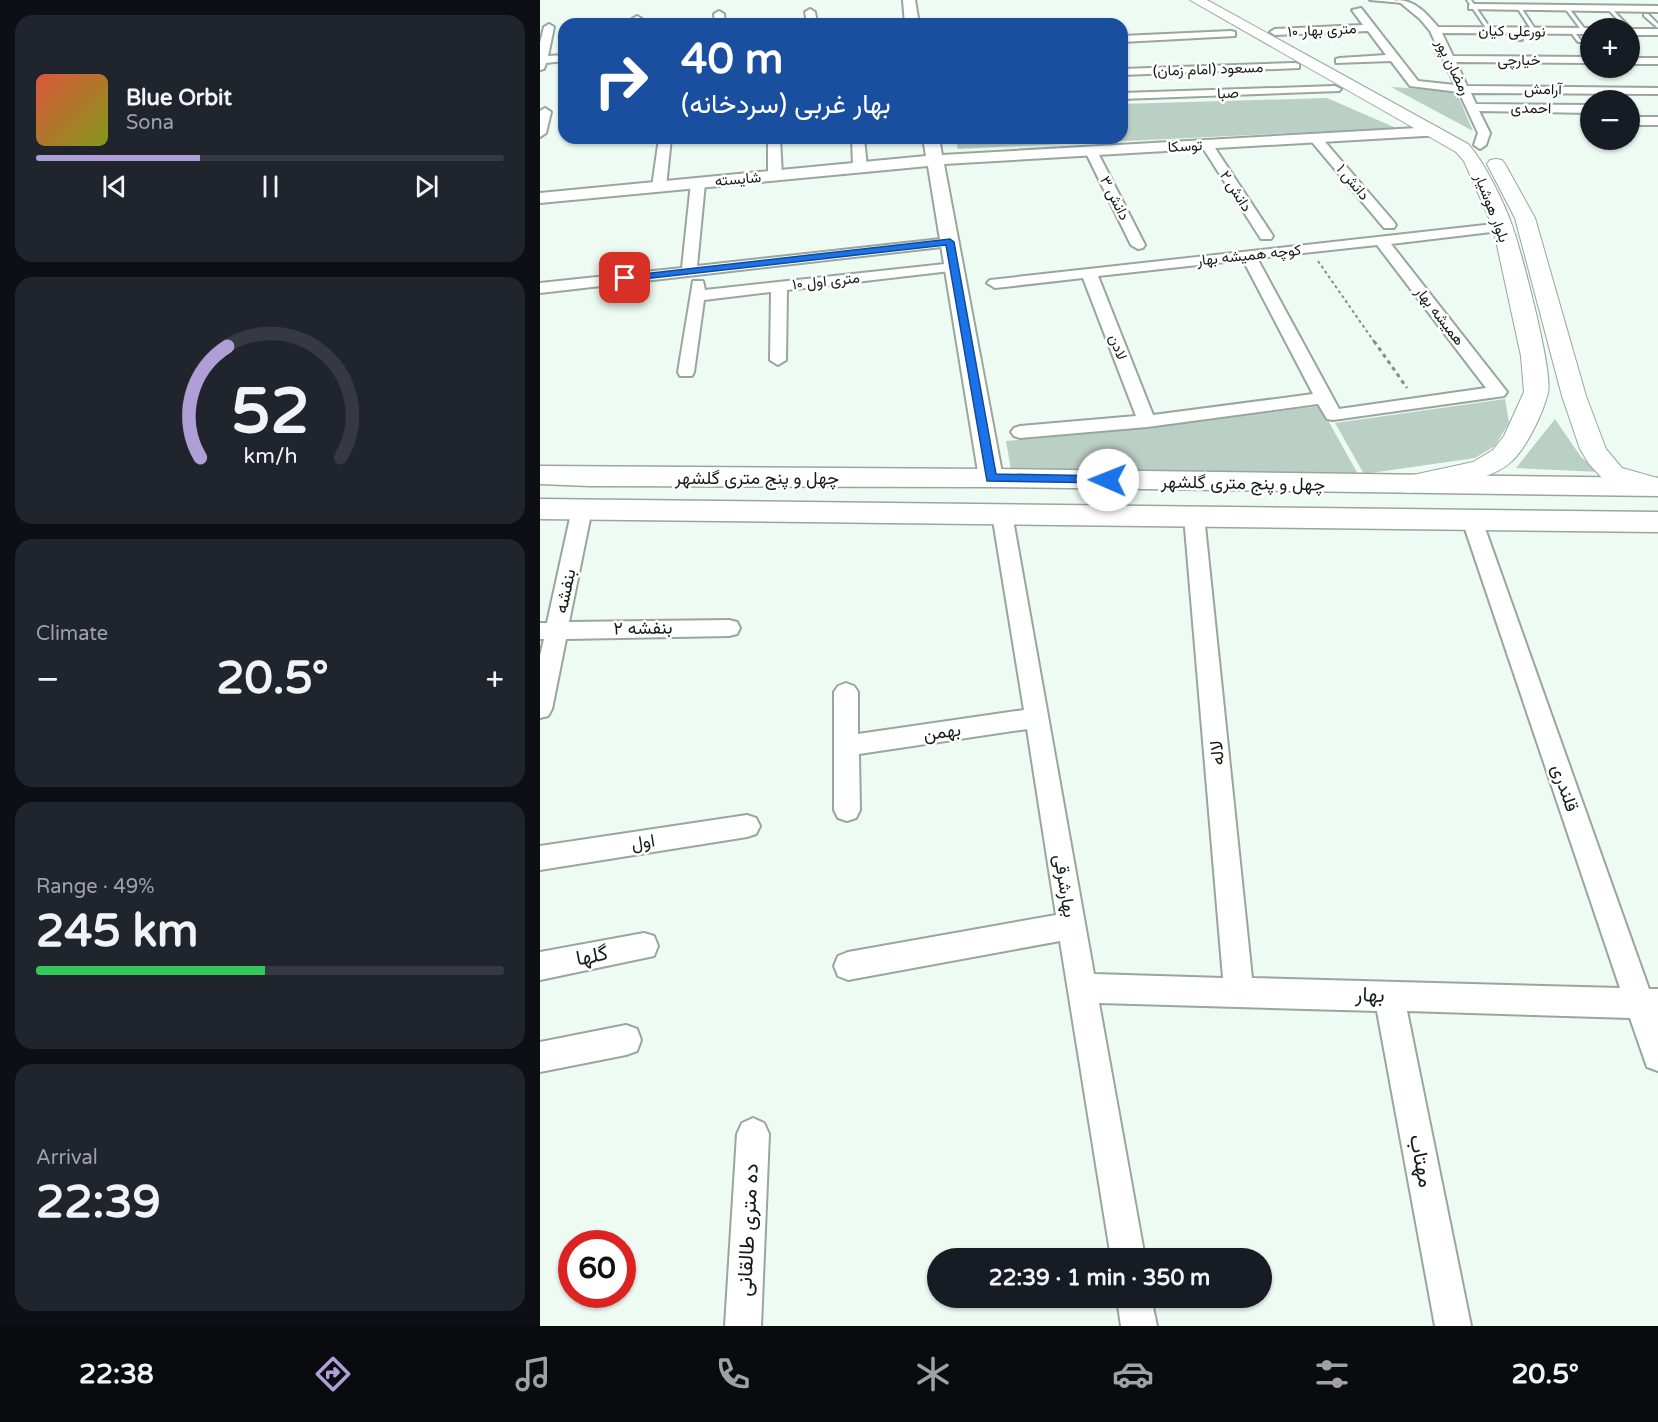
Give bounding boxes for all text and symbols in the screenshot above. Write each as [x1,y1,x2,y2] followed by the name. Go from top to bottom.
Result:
[1580,18,1640,150] map controls
[1580,18,1640,78] button: +
[1287,19,1357,42] street label: ۱۰ متری بهار
[1478,21,1546,42] street label: نورعلی کیان
[681,34,783,85] text: 40 m
[1430,35,1474,98] street label: رمضان پور
[582,42,660,120] icon: right
[1497,51,1541,70] street label: خیارچی
[1152,58,1264,81] street label: مسعود (امام زمان)
[1524,80,1563,99] street label: آرامش
[1217,84,1239,102] street label: صبا
[126,85,232,111] text: Blue Orbit
[681,88,891,121] text: بهار غربی (سردخانه)
[1580,90,1640,150] button: −
[1510,99,1551,118] street label: احمدی
[126,111,174,135] text: Sona
[1167,136,1203,156] street label: توسکا
[1332,160,1373,204] street label: دانش ۱
[1215,167,1256,215] street label: دانش ۲
[714,168,762,190] street label: شایسته
[98,170,131,203] icon: previous
[254,170,287,203] icon: pause
[410,170,443,203] icon: next
[1470,170,1513,245] street label: بلوار هوشیار
[1095,173,1134,224] street label: دانش ۳
[1195,241,1303,271] street label: کوچه همیشه بهار
[599,252,650,303] pin
[608,261,641,294] icon: arrive
[791,268,861,294] street label: ۱۰ متری اول
[1411,282,1469,349] street label: همیشه بهار
[1105,332,1131,362] street label: لادن
[231,375,309,450] text: 52
[243,443,297,469] text: km/h
[1076,448,1140,512] position arrow
[674,467,839,490] street label: چهل و پنج متری گلشهر
[1160,471,1325,496] street label: چهل و پنج متری گلشهر
[550,567,580,615] street label: بنفشه
[613,616,673,640] street label: بنفشه ۲
[36,622,108,646] text: Climate
[216,652,329,706] text: 20.5°
[36,660,60,699] text: −
[485,660,504,699] text: +
[922,718,962,746] street label: بهمن
[1205,740,1229,766] street label: لاله
[1547,762,1583,814] street label: قلندری
[630,829,656,855] street label: اول
[1049,853,1081,919] street label: بهارشرقی
[36,875,155,899] text: Range · 49%
[36,905,198,959] text: 245 km
[574,941,610,971] street label: گلها
[1354,982,1385,1008] street label: بهار
[1404,1132,1438,1190] street label: مهتاب
[36,1146,98,1170] text: Arrival
[732,1163,764,1297] street label: ده متری طالقانی
[36,1176,161,1230] text: 22:39
[558,1230,636,1308] speed limit sign: 60
[989,1265,1210,1291] text: 22:39 · 1 min · 350 m
[312,1353,354,1395] icon: directions
[512,1353,554,1395] icon: music
[712,1353,754,1395] icon: phone
[912,1353,954,1395] icon: climate
[1112,1353,1154,1395] icon: car
[1311,1353,1353,1395] icon: filters
[79,1358,154,1391] text: 22:38
[1511,1358,1579,1391] text: 20.5°

